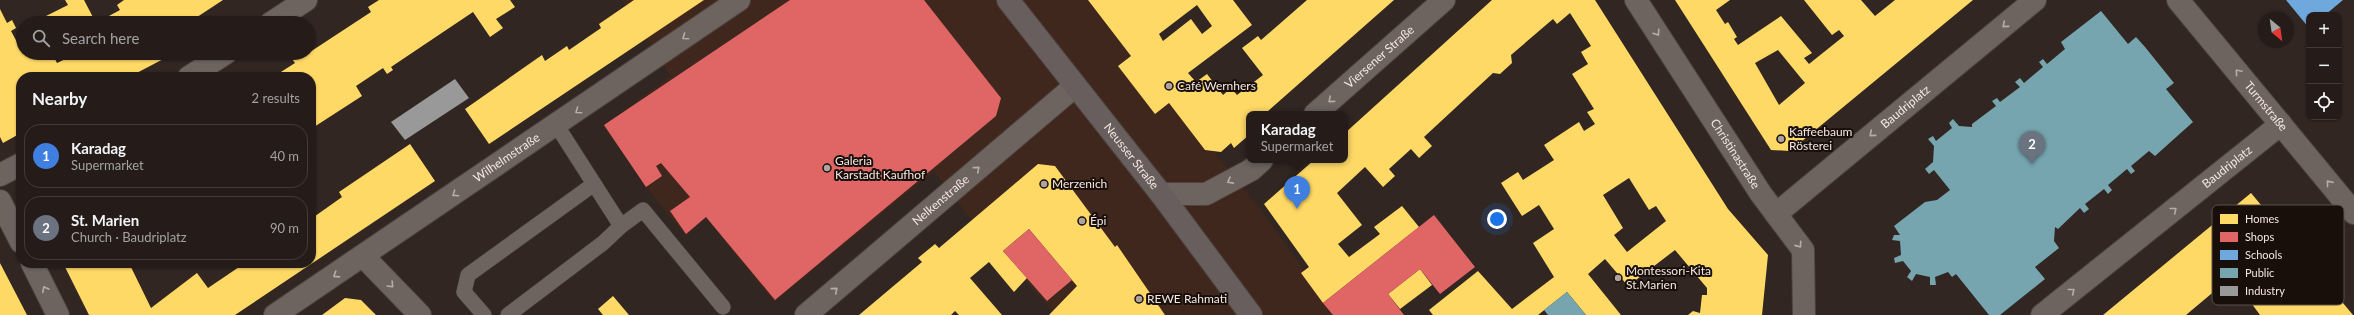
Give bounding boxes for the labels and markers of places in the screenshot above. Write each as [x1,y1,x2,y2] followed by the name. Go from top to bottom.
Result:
[1177,78,1256,93] place label: Café Wernhers
[1164,81,1174,91] marker: Café Wernhers
[1789,124,1853,153] place label: Kaffeebaum Rösterei
[2019,131,2045,164] pin: 2
[1776,134,1786,144] marker: Kaffeebaum Rösterei
[835,153,926,182] place label: Galeria Karstadt Kaufhof
[822,163,832,173] marker: Galeria Karstadt Kaufhof
[1052,176,1107,191] place label: Merzenich
[1284,176,1310,209] pin: 1
[1039,179,1049,189] marker: Merzenich
[1090,213,1106,228] place label: Épi
[1077,216,1087,226] marker: Épi
[1626,263,1711,292] place label: Montessori-Kita St.Marien
[1613,273,1623,283] marker: Montessori-Kita St.Marien
[1147,291,1227,306] place label: REWE Rahmati
[1134,294,1144,304] marker: REWE Rahmati

